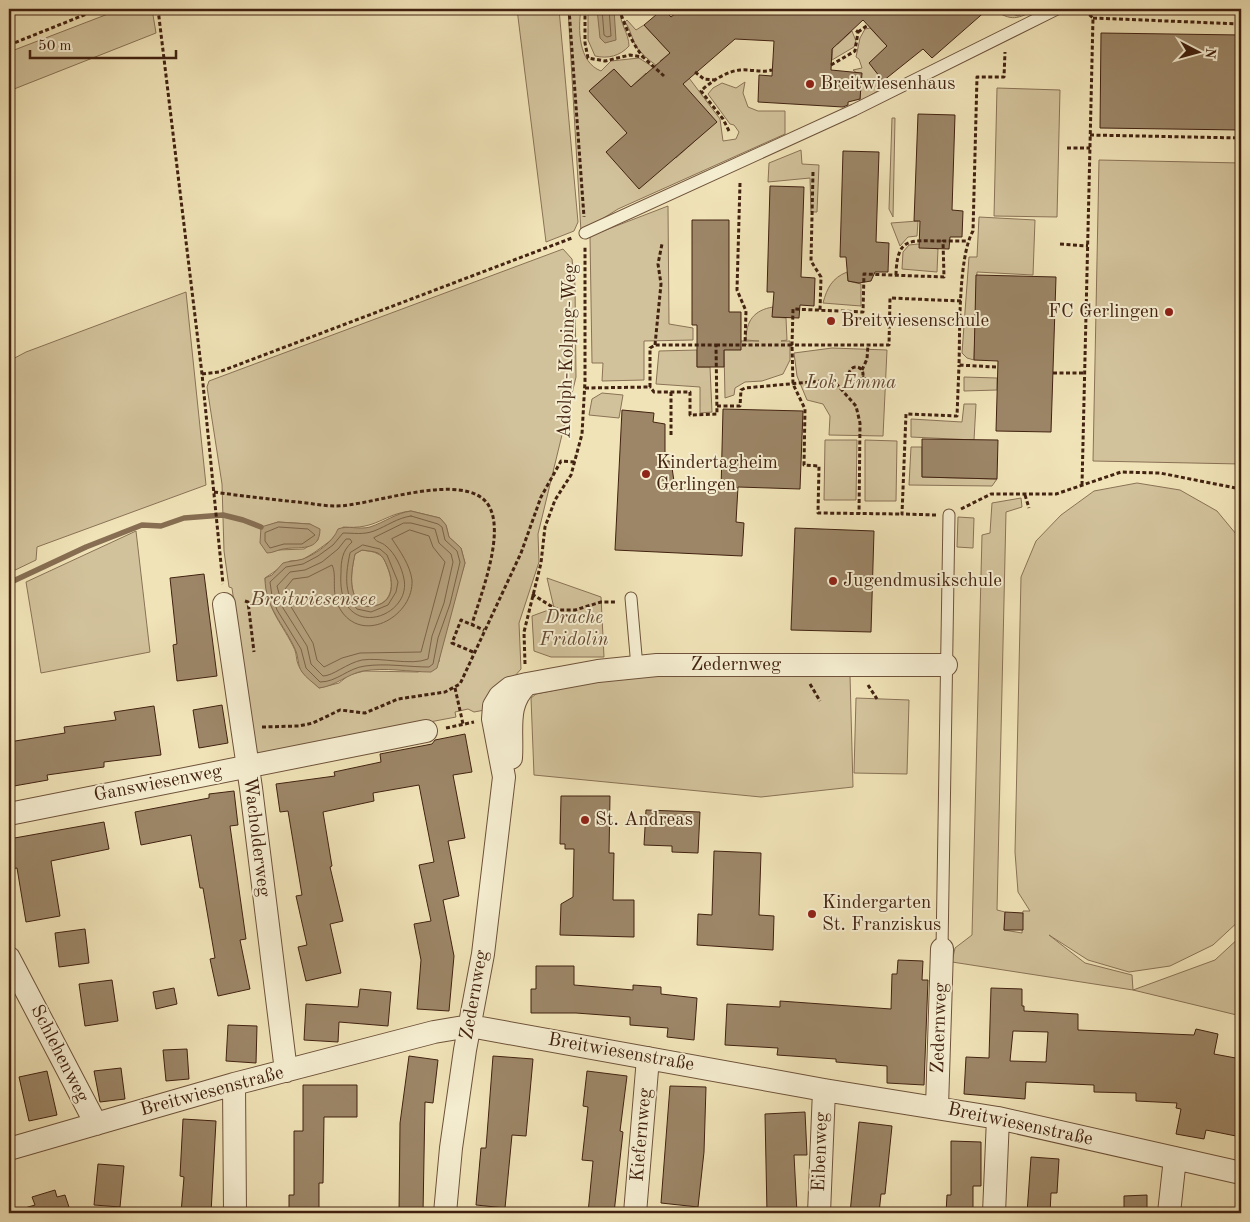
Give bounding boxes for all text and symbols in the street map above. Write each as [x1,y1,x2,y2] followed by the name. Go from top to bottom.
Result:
[30,28,176,60] scale bar
[1172,28,1222,78] north arrow
[38,39,72,54] text: 50 m
[1202,47,1217,60] text: N
[820,75,955,94] place label: Breitwiesenhaus
[804,78,816,90] marker: Breitwiesenhaus
[555,262,581,439] street label: Adolph-Kolping-Weg
[1048,303,1159,322] place label: FC Gerlingen
[1163,306,1175,318] marker: FC Gerlingen
[841,312,989,331] place label: Breitwiesenschule
[825,315,837,327] marker: Breitwiesenschule
[805,374,896,393] park label: Lok Emma
[656,454,778,495] place label: Kindertagheim Gerlingen
[640,468,652,480] marker: Kindertagheim Gerlingen
[843,572,1002,591] place label: Jugendmusikschule
[827,575,839,587] marker: Jugendmusikschule
[249,590,376,610] water label: Breitwiesensee
[538,609,609,650] park label: Drache Fridolin
[691,656,782,675] street label: Zedernweg
[92,762,224,806] street label: Ganswiesenweg
[239,776,273,899] street label: Wacholderweg
[595,811,693,830] place label: St. Andreas
[579,814,591,826] marker: St. Andreas
[822,894,941,935] place label: Kindergarten St. Franziskus
[806,908,818,920] marker: Kindergarten St. Franziskus
[458,948,492,1041] street label: Zedernweg
[929,982,951,1074] street label: Zedernweg
[26,1002,92,1106] street label: Schlehenweg
[546,1031,696,1075] street label: Breitwiesenstraße
[138,1064,286,1120] street label: Breitwiesenstraße
[628,1087,656,1183] street label: Kiefernweg
[946,1100,1094,1150] street label: Breitwiesenstraße
[810,1111,832,1192] street label: Eibenweg

